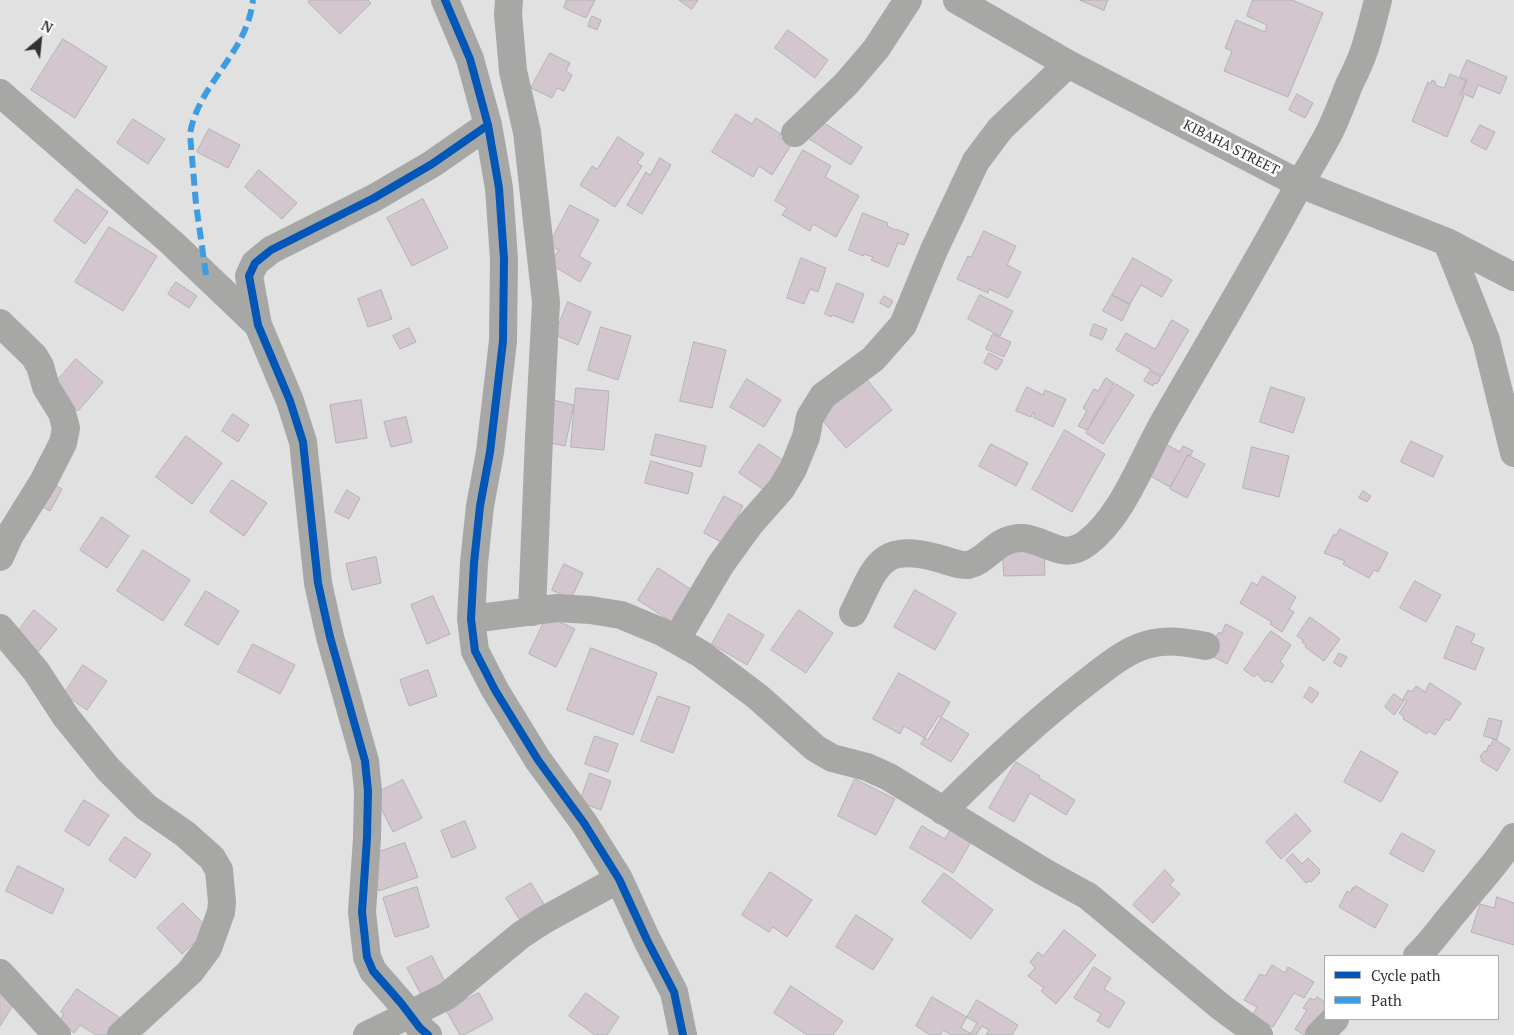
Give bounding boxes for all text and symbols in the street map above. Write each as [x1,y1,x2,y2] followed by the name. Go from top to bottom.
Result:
[15,15,65,65] north arrow
[38,15,56,37] text: N
[1180,117,1282,179] street label: KIBAHA STREET
[1324,955,1499,1020] legend
[1371,965,1441,985] text: Cycle path
[1371,990,1402,1010] text: Path

